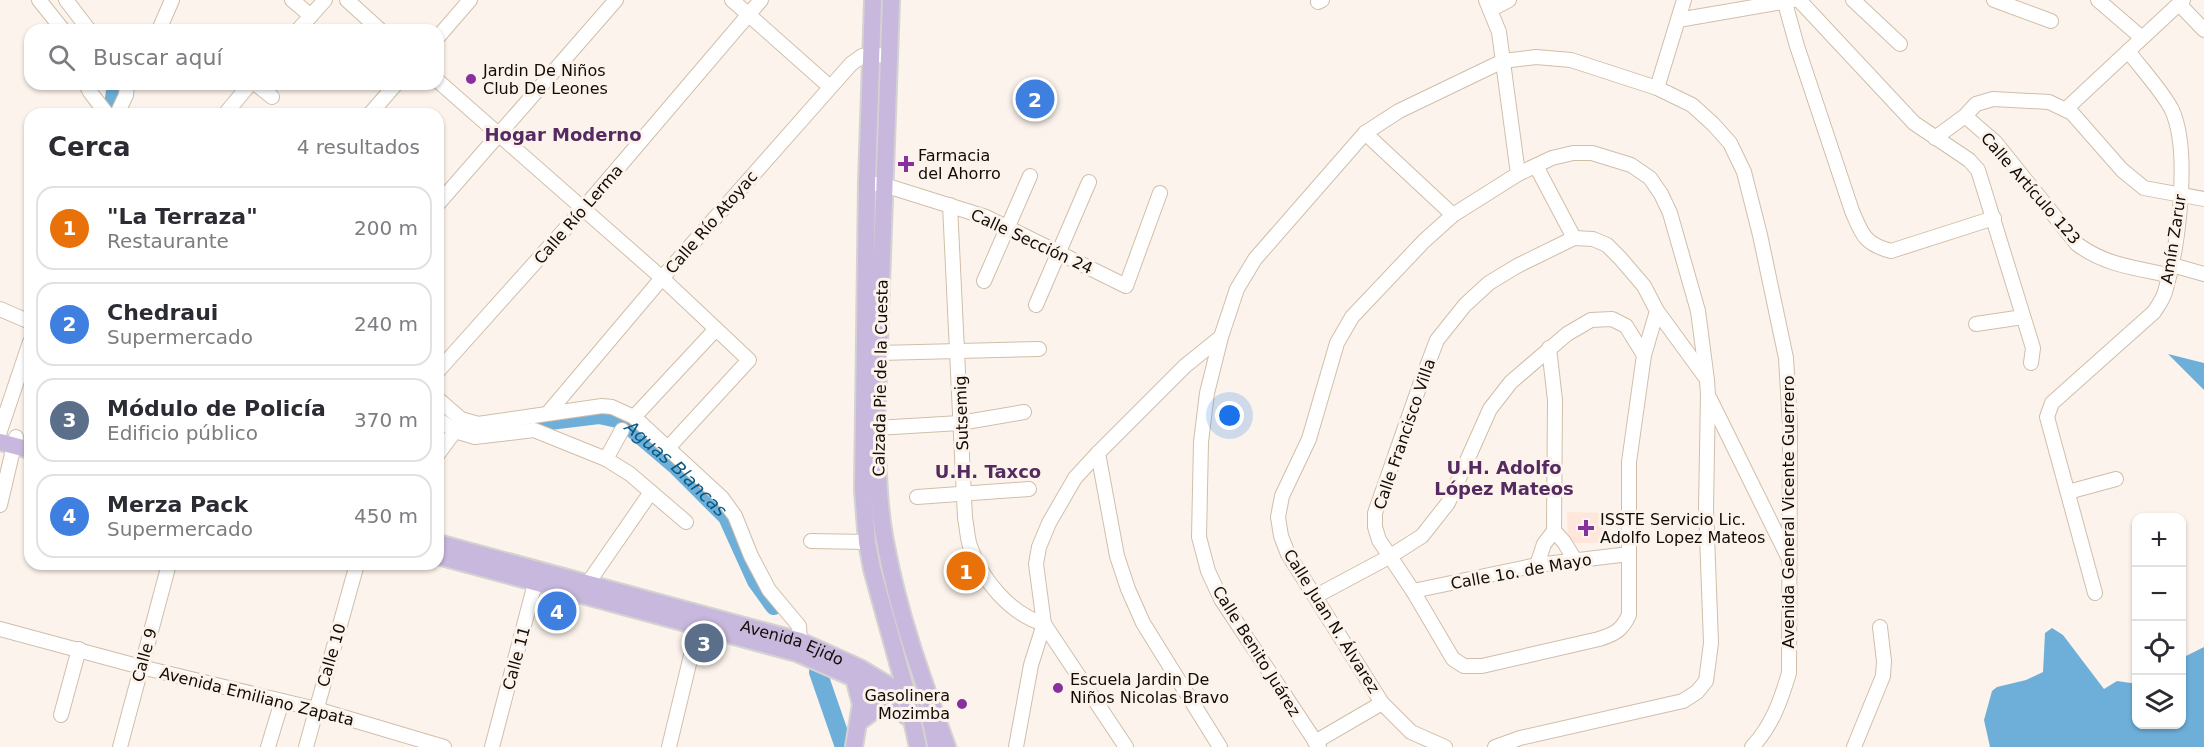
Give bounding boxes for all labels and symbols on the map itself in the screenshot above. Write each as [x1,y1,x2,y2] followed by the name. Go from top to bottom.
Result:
[482,61,608,98] place label: Jardin De Niños Club De Leones
[464,72,478,86] marker: Jardin De Niños Club De Leones
[1016,76,1054,122] pin: 2
[484,124,642,145] district label: Hogar Moderno
[1977,129,2084,248] street label: Calle Artículo 123
[918,146,1001,183] place label: Farmacia del Ahorro
[899,157,913,171] marker: Farmacia del Ahorro
[530,161,627,268] street label: Calle Río Lerma
[662,167,761,278] street label: Calle Río Atoyac
[2157,193,2190,285] street label: Amín Zarur
[968,205,1096,278] street label: Calle Sección 24
[869,279,892,477] street label: Calzada Pie de la Cuesta
[1370,356,1439,512] street label: Calle Francisco Villa
[951,375,972,451] street label: Sutsemig
[1779,376,1798,648] street label: Avenida General Vicente Guerrero
[1215,401,1244,430] your location
[620,415,732,521] water label: Aguas Blancas
[1434,457,1574,499] district label: U.H. Adolfo López Mateos
[935,461,1041,482] district label: U.H. Taxco
[1600,510,1765,547] place label: ISSTE Servicio Lic. Adolfo Lopez Mateos
[1577,519,1595,537] marker: ISSTE Servicio Lic. Adolfo Lopez Mateos
[1280,546,1384,697] street label: Calle Juan N. Álvarez
[946,548,986,594] pin: 1
[1449,550,1593,593] street label: Calle 1o. de Mayo
[1209,582,1305,720] street label: Calle Benito Juárez
[538,588,576,634] pin: 4
[738,616,847,669] street label: Avenida Ejido
[684,620,724,666] pin: 3
[313,621,350,689] street label: Calle 10
[499,624,534,692] street label: Calle 11
[128,626,161,684] street label: Calle 9
[158,663,356,730] street label: Avenida Emiliano Zapata
[1070,670,1229,707] place label: Escuela Jardin De Niños Nicolas Bravo
[1051,681,1065,695] marker: Escuela Jardin De Niños Nicolas Bravo
[864,686,950,723] place label: Gasolinera Mozimba
[955,697,969,711] marker: Gasolinera Mozimba

